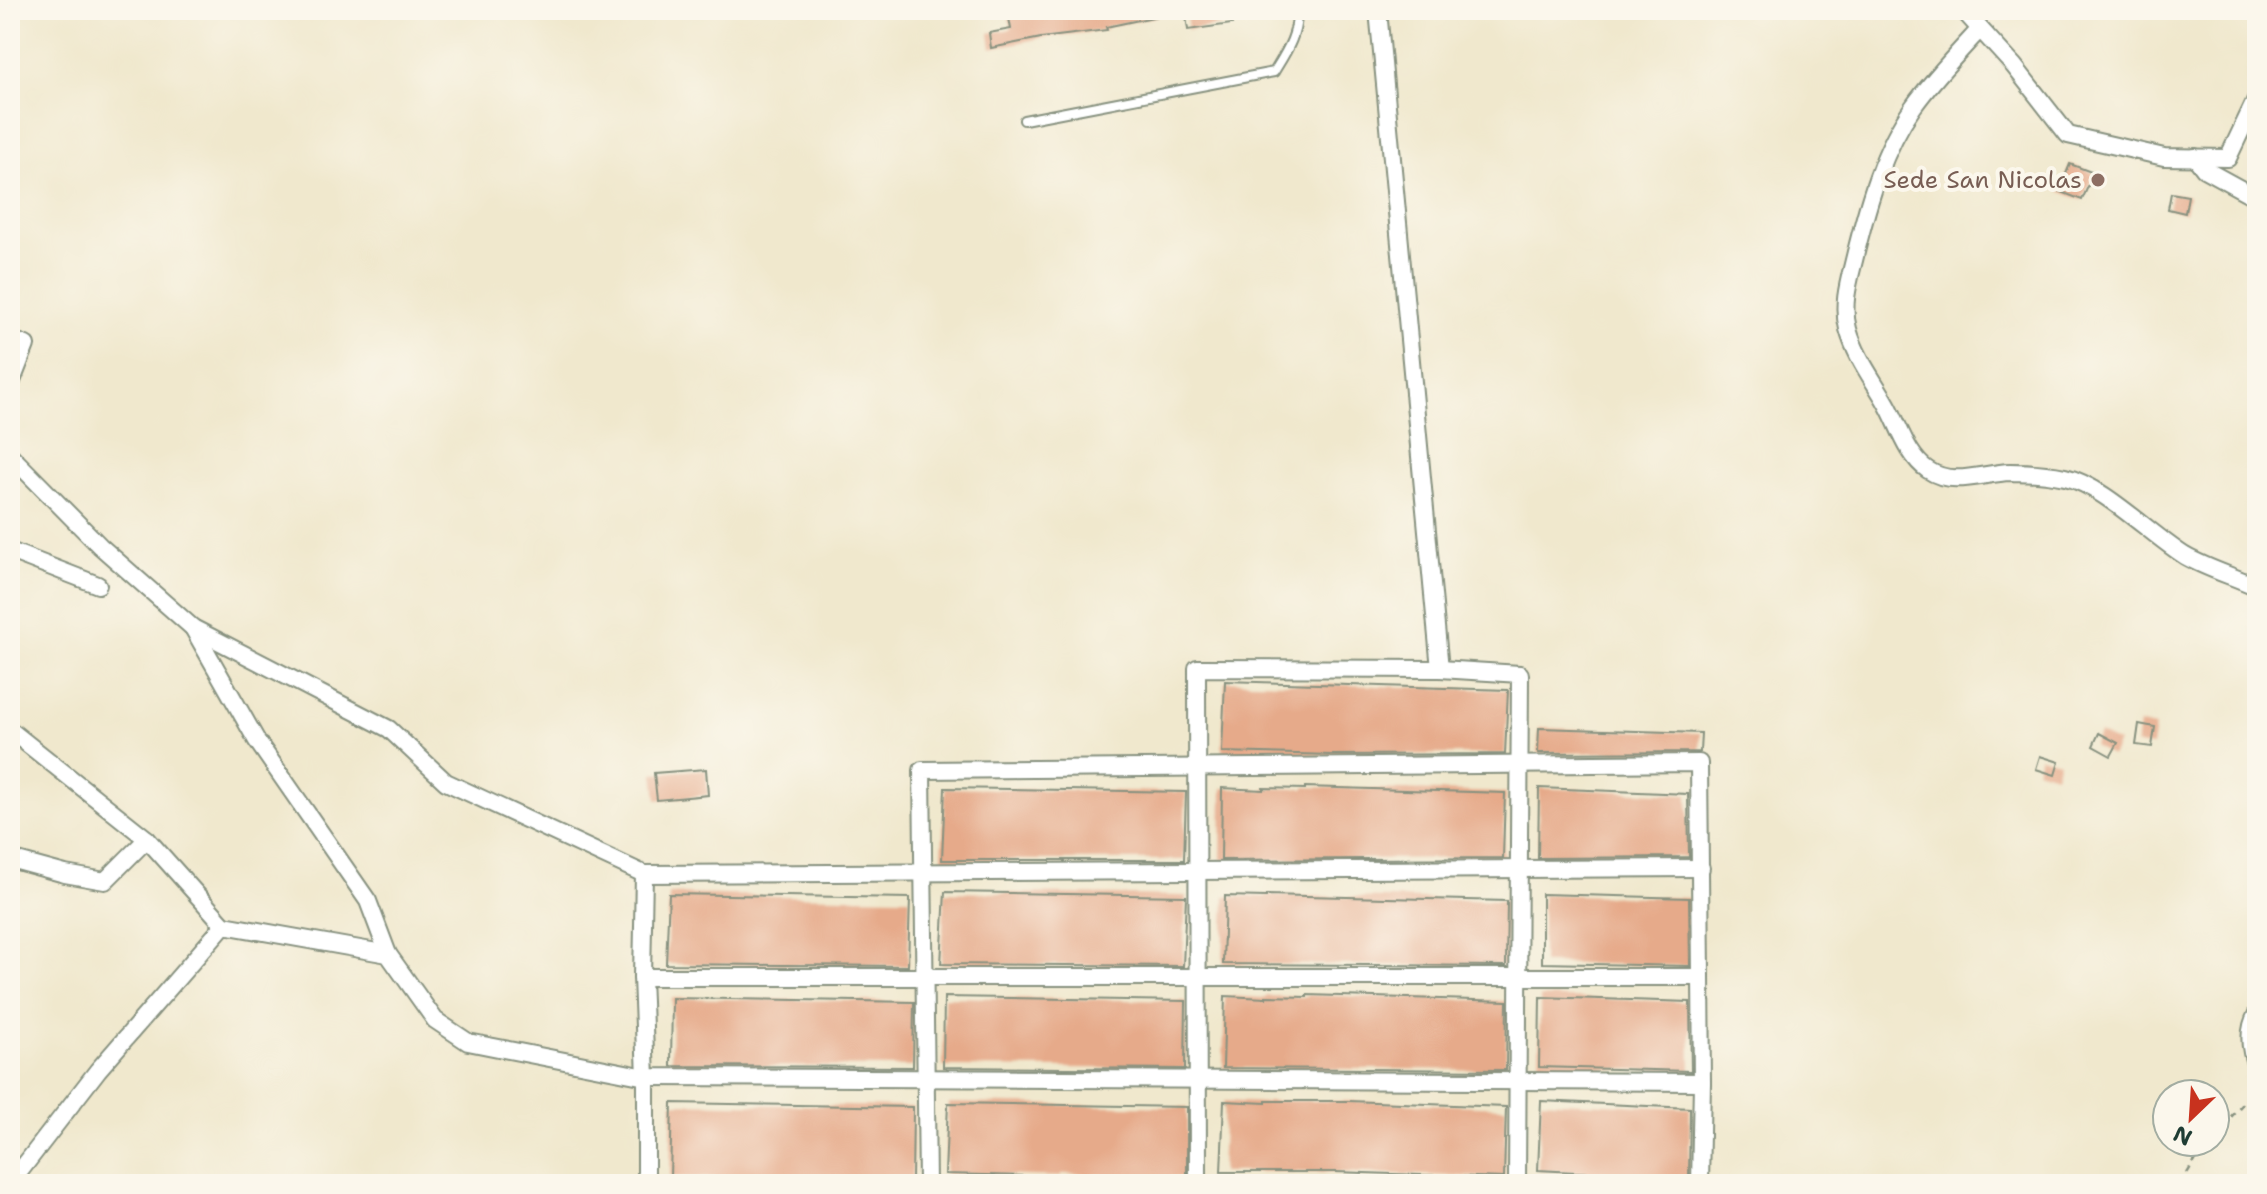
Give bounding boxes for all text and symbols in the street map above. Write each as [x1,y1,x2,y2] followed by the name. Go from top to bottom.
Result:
[1883,164,2082,196] place label: Sede San Nicolas
[2089,171,2107,189] marker: Sede San Nicolas
[2151,1078,2231,1158] north arrow
[2169,1119,2197,1152] text: N

